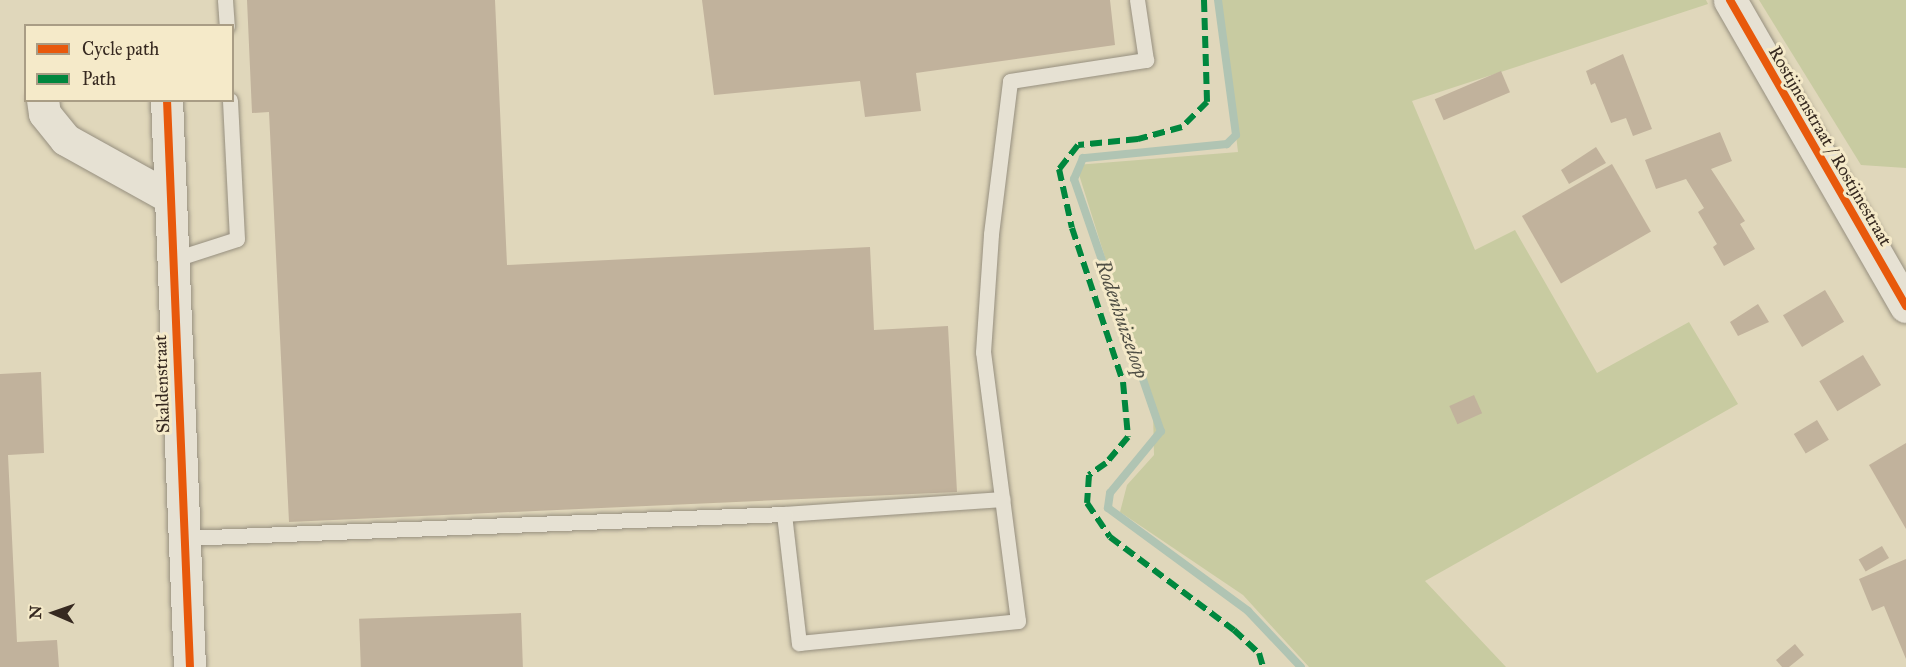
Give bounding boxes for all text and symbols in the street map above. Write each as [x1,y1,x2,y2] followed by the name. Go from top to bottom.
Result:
[24,24,234,102] legend
[82,38,159,60] text: Cycle path
[1764,42,1896,250] street label: Rostijnenstraat / Rostijnestraat
[82,68,116,90] text: Path
[1090,256,1154,382] water label: Rodenhuizeloop
[149,334,175,434] street label: Skaldenstraat
[24,583,84,643] north arrow
[26,605,45,619] text: N

